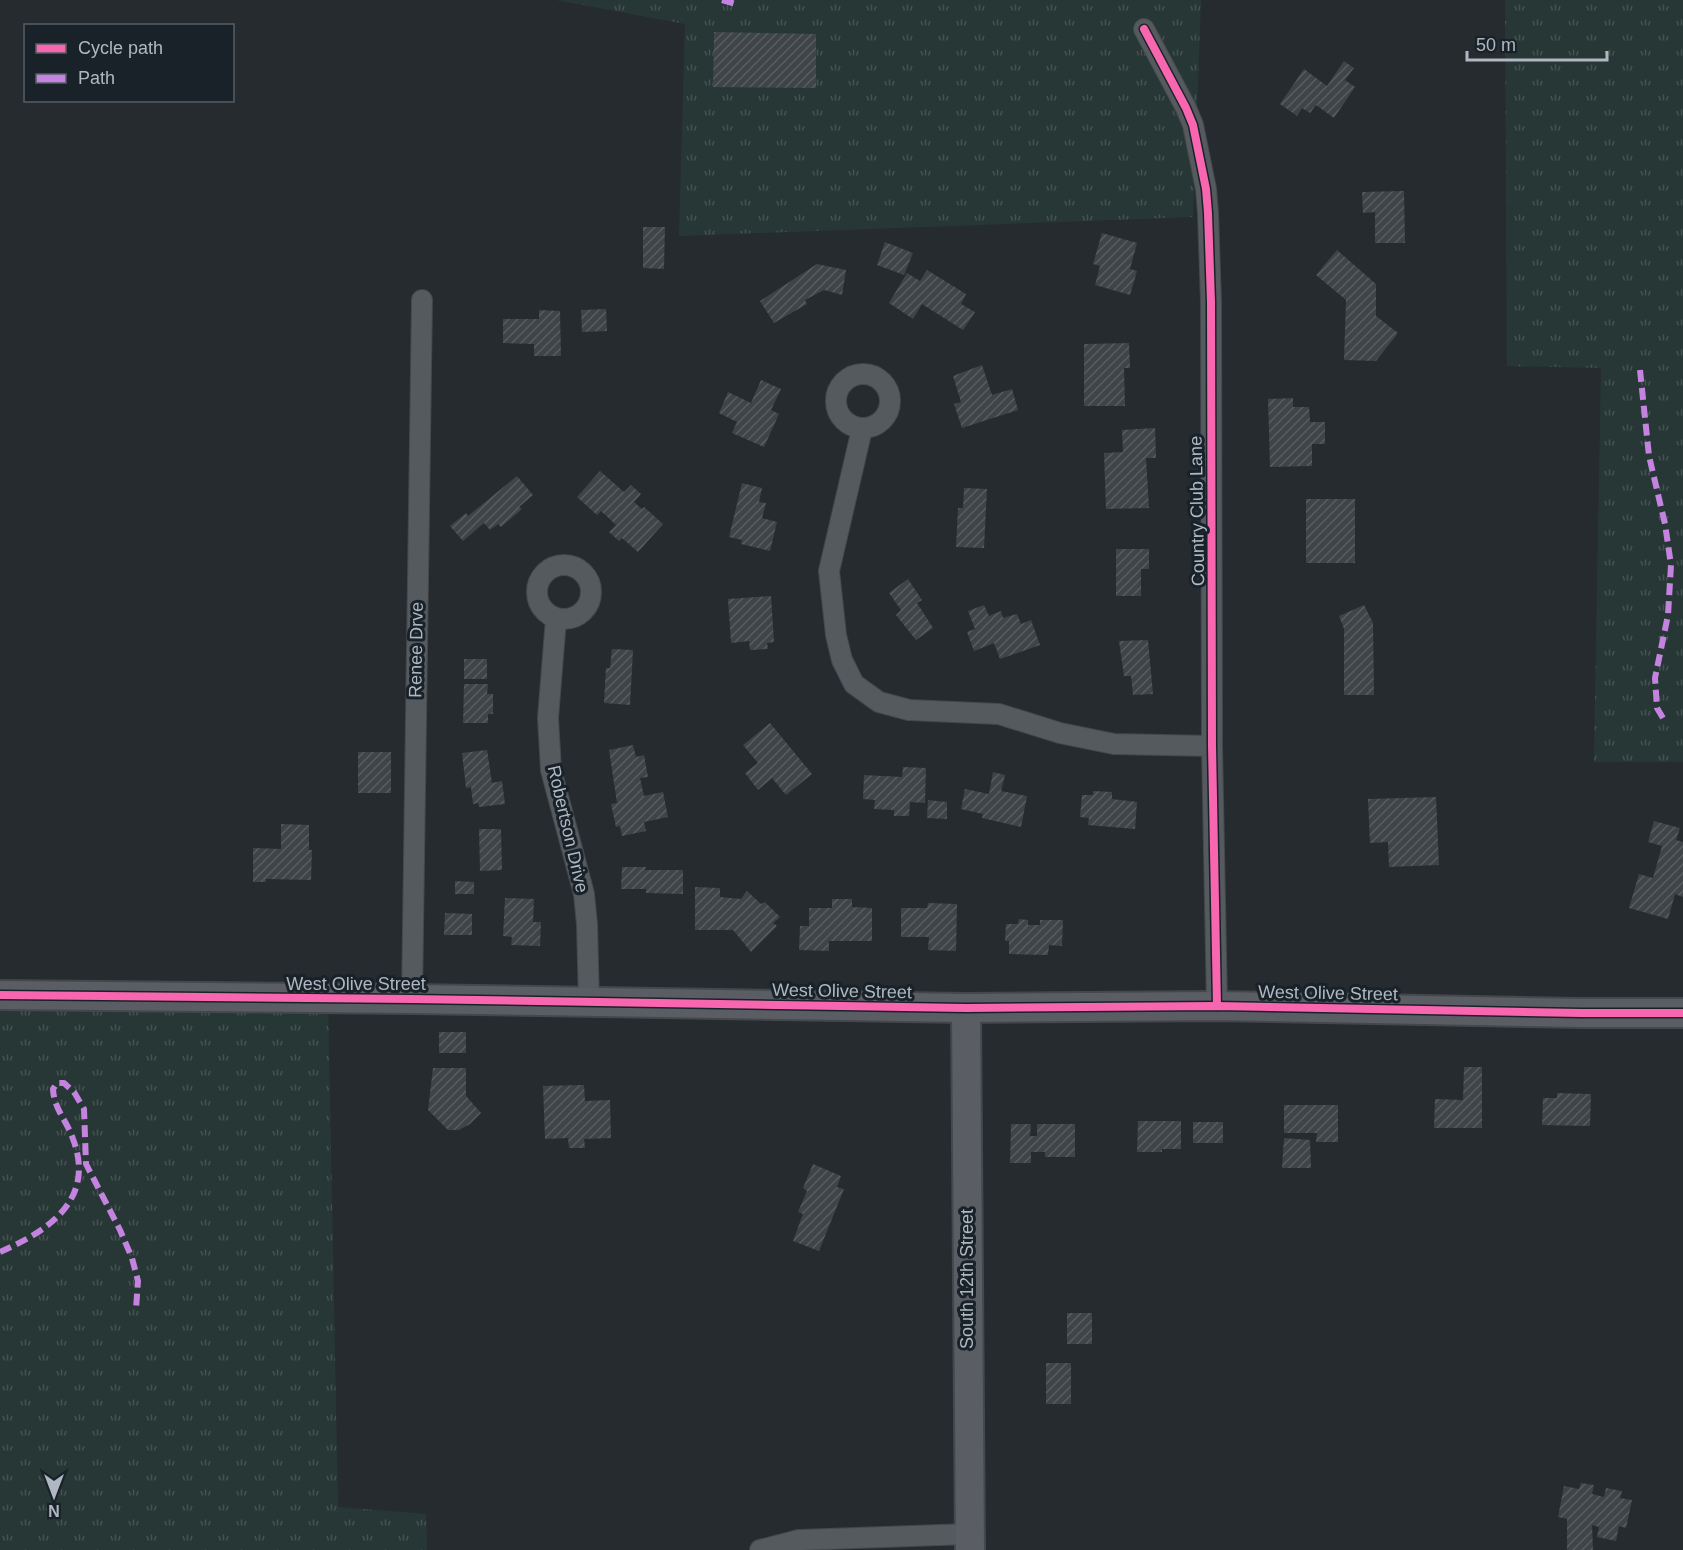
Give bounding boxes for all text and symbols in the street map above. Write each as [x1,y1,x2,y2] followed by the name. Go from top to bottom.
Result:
[24,24,234,102] legend
[1467,24,1606,62] scale bar
[1476,35,1516,55] text: 50 m
[78,38,163,58] text: Cycle path
[78,68,115,88] text: Path
[1186,436,1208,586] street label: Country Club Lane
[405,602,427,698] street label: Renee Drve
[544,763,592,895] street label: Robertson Drive
[286,974,426,994] street label: West Olive Street
[772,980,912,1002] street label: West Olive Street
[1258,982,1398,1004] street label: West Olive Street
[957,1209,977,1349] street label: South 12th Street
[24,1466,84,1526] north arrow
[48,1502,60,1519] text: N

